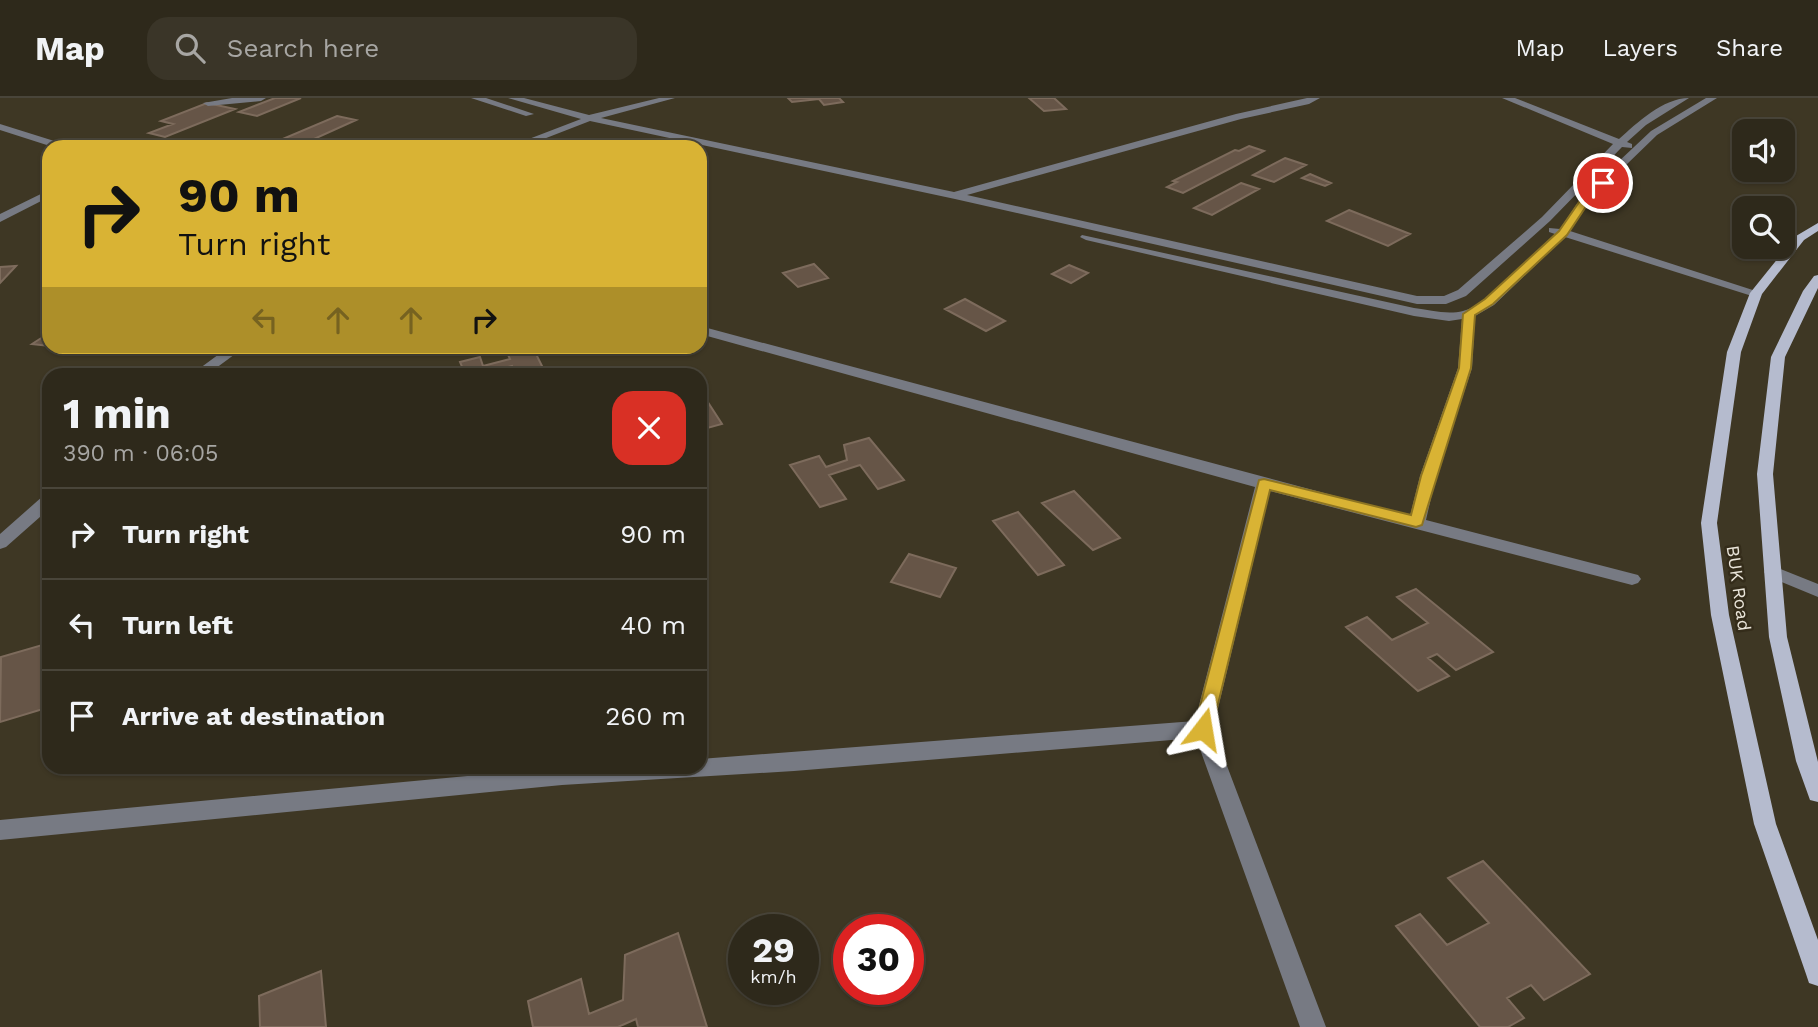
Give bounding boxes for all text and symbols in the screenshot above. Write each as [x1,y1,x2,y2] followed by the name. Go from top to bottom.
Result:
[147,17,637,80] search box
[35,29,105,68] text: Map
[171,29,209,67] icon: search
[227,33,379,63] text: Search here
[1516,34,1564,62] text: Map
[1602,34,1678,62] text: Layers
[1716,34,1783,62] text: Share
[1732,119,1795,259] map controls
[1732,119,1795,182] button: sound
[1573,153,1633,213] pin
[1584,164,1622,202] icon: arrive
[178,166,300,224] text: 90 m
[63,168,154,259] icon: right
[1732,196,1795,259] button: search
[178,225,330,263] text: Turn right
[246,301,284,339] icon: left
[319,301,357,339] icon: ahead
[392,301,430,339] icon: ahead
[465,301,503,339] icon: right
[63,389,171,438] text: 1 min
[612,391,686,465] button: close
[63,440,218,467] text: 390 m · 06:05
[63,515,101,553] icon: right
[122,519,249,549] text: Turn right
[620,519,686,549] text: 90 m
[1723,544,1755,632] street label: BUK Road
[63,606,101,644] icon: left
[122,610,233,640] text: Turn left
[620,610,686,640] text: 40 m
[1166,692,1240,766] position arrow
[63,697,101,735] icon: arrive
[122,701,385,731] text: Arrive at destination
[605,701,686,731] text: 260 m
[833,914,924,1005] speed limit sign: 30
[752,929,795,971] text: 29
[750,966,797,987] text: km/h

